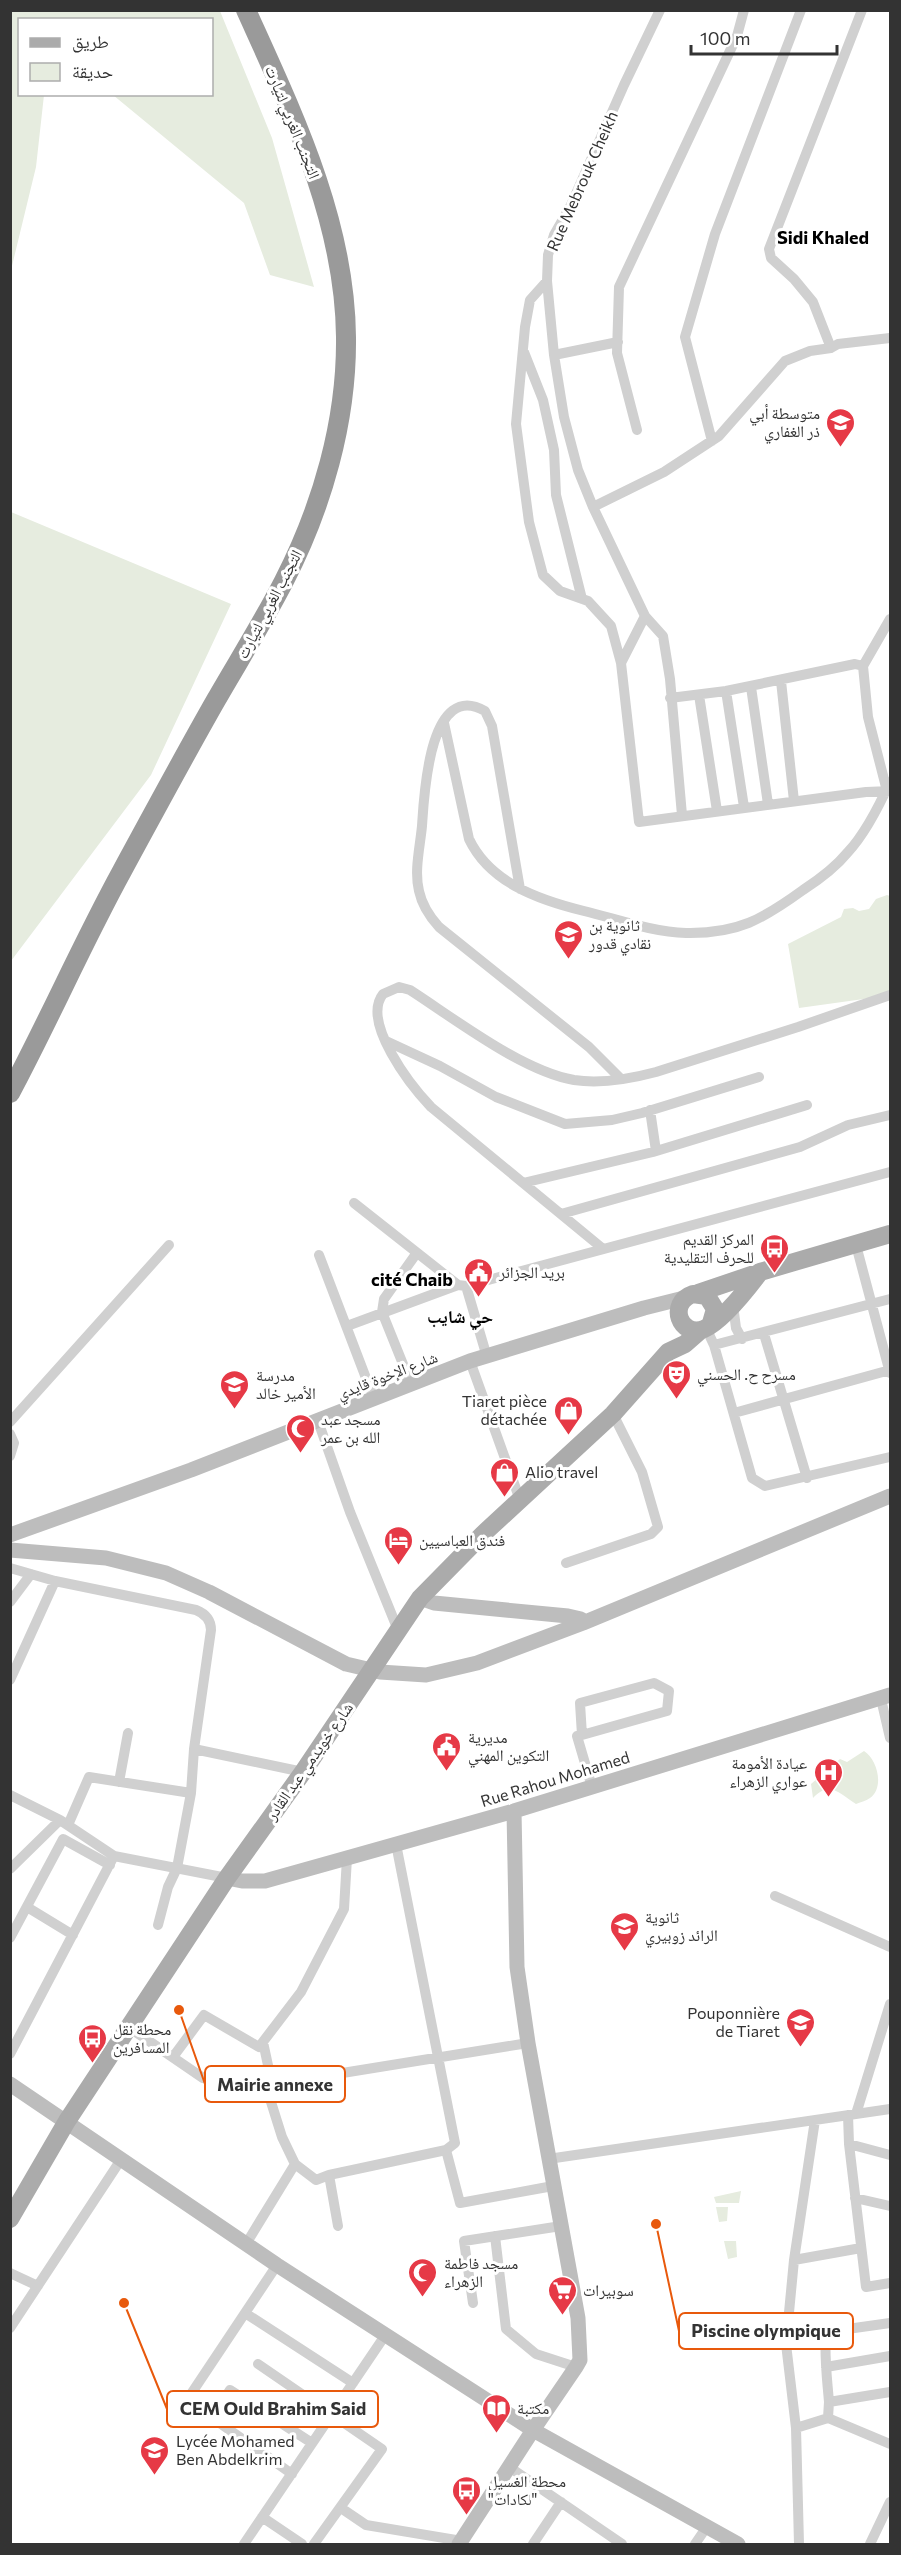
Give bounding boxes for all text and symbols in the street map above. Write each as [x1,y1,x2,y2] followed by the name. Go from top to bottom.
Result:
[18,18,213,96] legend
[691,18,836,56] scale bar
[700,27,750,49] text: 100 m
[72,30,109,53] text: طريق
[72,60,113,82] text: حديقة
[258,62,325,183] street label: التجنب الغربي لتيارت
[542,108,621,254] street label: Rue Mebrouk Cheikh
[777,226,869,248] district label: Sidi Khaled
[749,403,820,444] place label: متوسطة أبي ذر الغفاري
[825,406,857,448] school or university icon: متوسطة أبي ذر الغفاري
[232,546,309,663] street label: التجنب الغربي لتيارت
[588,915,651,956] place label: ثانوية بن نقادي قدور
[552,918,584,960] school or university icon: ثانوية بن نقادي قدور
[664,1229,754,1267] place label: المركز القديم للحرف التقليدية
[759,1232,791,1274] bus stop icon: المركز القديم للحرف التقليدية
[462,1256,494,1298] public building icon: بريد الجزائر
[498,1262,565,1282] place label: بريد الجزائر
[371,1268,453,1290] district label: cité Chaib
[427,1305,493,1331] district label: حي شايب
[334,1347,441,1406] street label: شارع الإخوة قايدي
[660,1358,692,1400] theatre icon: مسرح ح. الحسني
[697,1364,796,1387] place label: مسرح ح. الحسني
[256,1365,316,1403] place label: مدرسة الأمير خالد
[219,1368,251,1410] school or university icon: مدرسة الأمير خالد
[462,1391,547,1428] place label: Tiaret pièce détachée
[552,1394,584,1436] shop icon: Tiaret pièce détachée
[320,1409,381,1448] place label: مسجد عبد الله بن عمر
[284,1412,316,1454] mosque icon: مسجد عبد الله بن عمر
[488,1456,520,1498] shop icon: Alio travel
[525,1462,598,1481] place label: Alio travel
[382,1524,414,1566] hotel icon: فندق العباسيين
[419,1530,505,1551] place label: فندق العباسيين
[260,1698,360,1826] street label: شارع خويدمي عبد القادر
[468,1727,549,1768] place label: مديرية التكوين المهني
[431,1730,463,1772] public building icon: مديرية التكوين المهني
[478,1747,632,1810] street label: Rue Rahou Mohamed
[729,1753,807,1794] place label: عيادة الأمومة عواري الزهراء
[812,1756,844,1798] hospital icon: عيادة الأمومة عواري الزهراء
[645,1907,718,1948] place label: ثانوية الرائد زوبيري
[608,1910,640,1952] school or university icon: ثانوية الرائد زوبيري
[687,2003,780,2040] place label: Pouponnière de Tiaret
[785,2006,817,2048] school or university icon: Pouponnière de Tiaret
[113,2019,171,2058] place label: محطة نقل المسافرين
[76,2022,108,2064] bus stop icon: محطة نقل المسافرين
[205,2066,345,2102] callout: Mairie annexe
[217,2073,333,2095] text: Mairie annexe
[444,2253,518,2291] place label: مسجد فاطمة الزهراء
[407,2256,439,2298] mosque icon: مسجد فاطمة الزهراء
[546,2274,578,2316] supermarket icon: سوبيرات
[583,2280,634,2300] place label: سوبيرات
[679,2313,853,2349] callout: Piscine olympique
[691,2319,841,2341] text: Piscine olympique
[167,2391,378,2427] callout: CEM Ould Brahim Said
[480,2392,512,2434] library icon: مكتبة
[180,2397,366,2419] text: CEM Ould Brahim Said
[517,2398,549,2417] place label: مكتبة
[176,2431,295,2468] place label: Lycée Mohamed Ben Abdelkrim
[139,2434,171,2476] school or university icon: Lycée Mohamed Ben Abdelkrim
[488,2471,566,2508] place label: محطة الغسيل "لكادات"
[451,2474,483,2516] bus stop icon: محطة الغسيل "لكادات"

